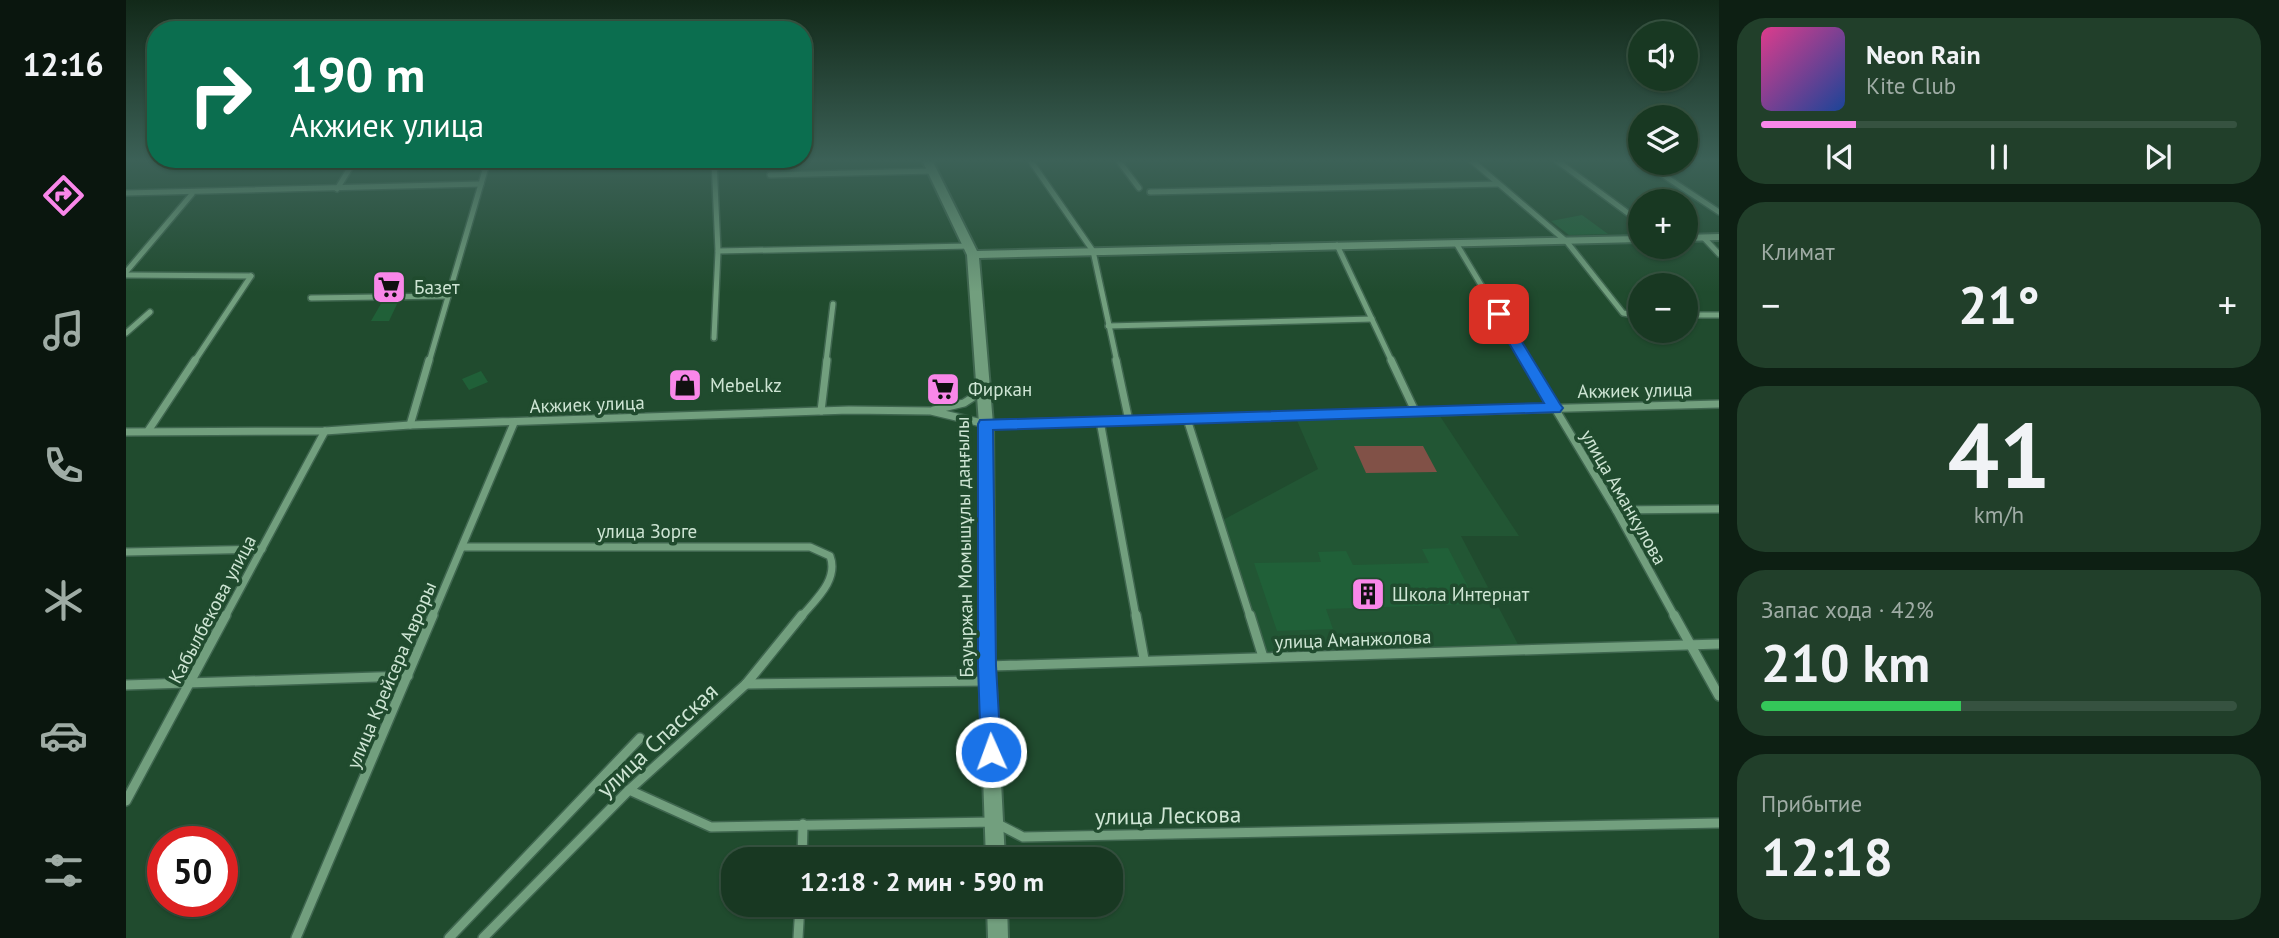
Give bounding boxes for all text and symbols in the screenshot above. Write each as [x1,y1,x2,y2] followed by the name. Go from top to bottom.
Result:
[1628,21,1698,343] map controls
[1628,21,1698,91] button: sound
[1866,38,1981,71] text: Neon Rain
[290,42,425,106] text: 190 m
[22,43,104,85] text: 12:16
[175,49,266,140] icon: right
[1866,71,1956,100] text: Kite Club
[290,104,484,146] text: Акжиек улица
[1628,105,1698,175] button: layers
[1821,138,1859,176] icon: previous
[1980,138,2018,176] icon: pause
[2139,138,2177,176] icon: next
[39,171,88,220] icon: directions
[1628,189,1698,259] button: +
[1761,237,1835,266] text: Климат
[370,268,408,306] supermarket icon: Базет
[1958,271,2040,338] text: 21°
[1628,273,1698,343] button: −
[414,275,460,299] place label: Базет
[1761,280,1780,329] text: −
[2218,280,2237,329] text: +
[1469,284,1529,344] pin
[1480,295,1518,333] icon: arrive
[39,306,88,355] icon: music
[666,366,704,404] shop icon: Mebel.kz
[924,370,962,408] supermarket icon: Фиркан
[710,373,782,397] place label: Mebel.kz
[968,377,1032,401] place label: Фиркан
[1577,377,1693,403] street label: Акжиек улица
[529,390,645,418] street label: Акжиек улица
[1947,395,2051,513] text: 41
[950,416,978,678] street label: Бауыржан Момышұлы даңғылы
[1576,425,1672,569] street label: улица Аманкулова
[39,441,88,490] icon: phone
[1974,500,2024,529] text: km/h
[597,519,697,543] street label: улица Зорге
[163,531,261,687] street label: Кабылбекова улица
[1349,575,1387,613] building icon: Школа Интернат
[39,576,88,625] icon: climate
[341,578,441,772] street label: улица Крейсера Авроры
[1392,582,1530,606] place label: Школа Интернат
[1761,595,1934,624] text: Запас хода · 42%
[1274,624,1432,654] street label: улица Аманжолова
[1761,629,1930,696] text: 210 km
[590,677,724,803] street label: улица Спасская
[39,711,88,760] icon: car
[954,715,1028,789] position arrow
[1761,789,1862,818] text: Прибытие
[1094,799,1242,831] street label: улица Лескова
[1761,823,1893,890] text: 12:18
[147,826,238,917] speed limit sign: 50
[39,846,88,895] icon: filters
[800,865,1044,898] text: 12:18 · 2 мин · 590 m

